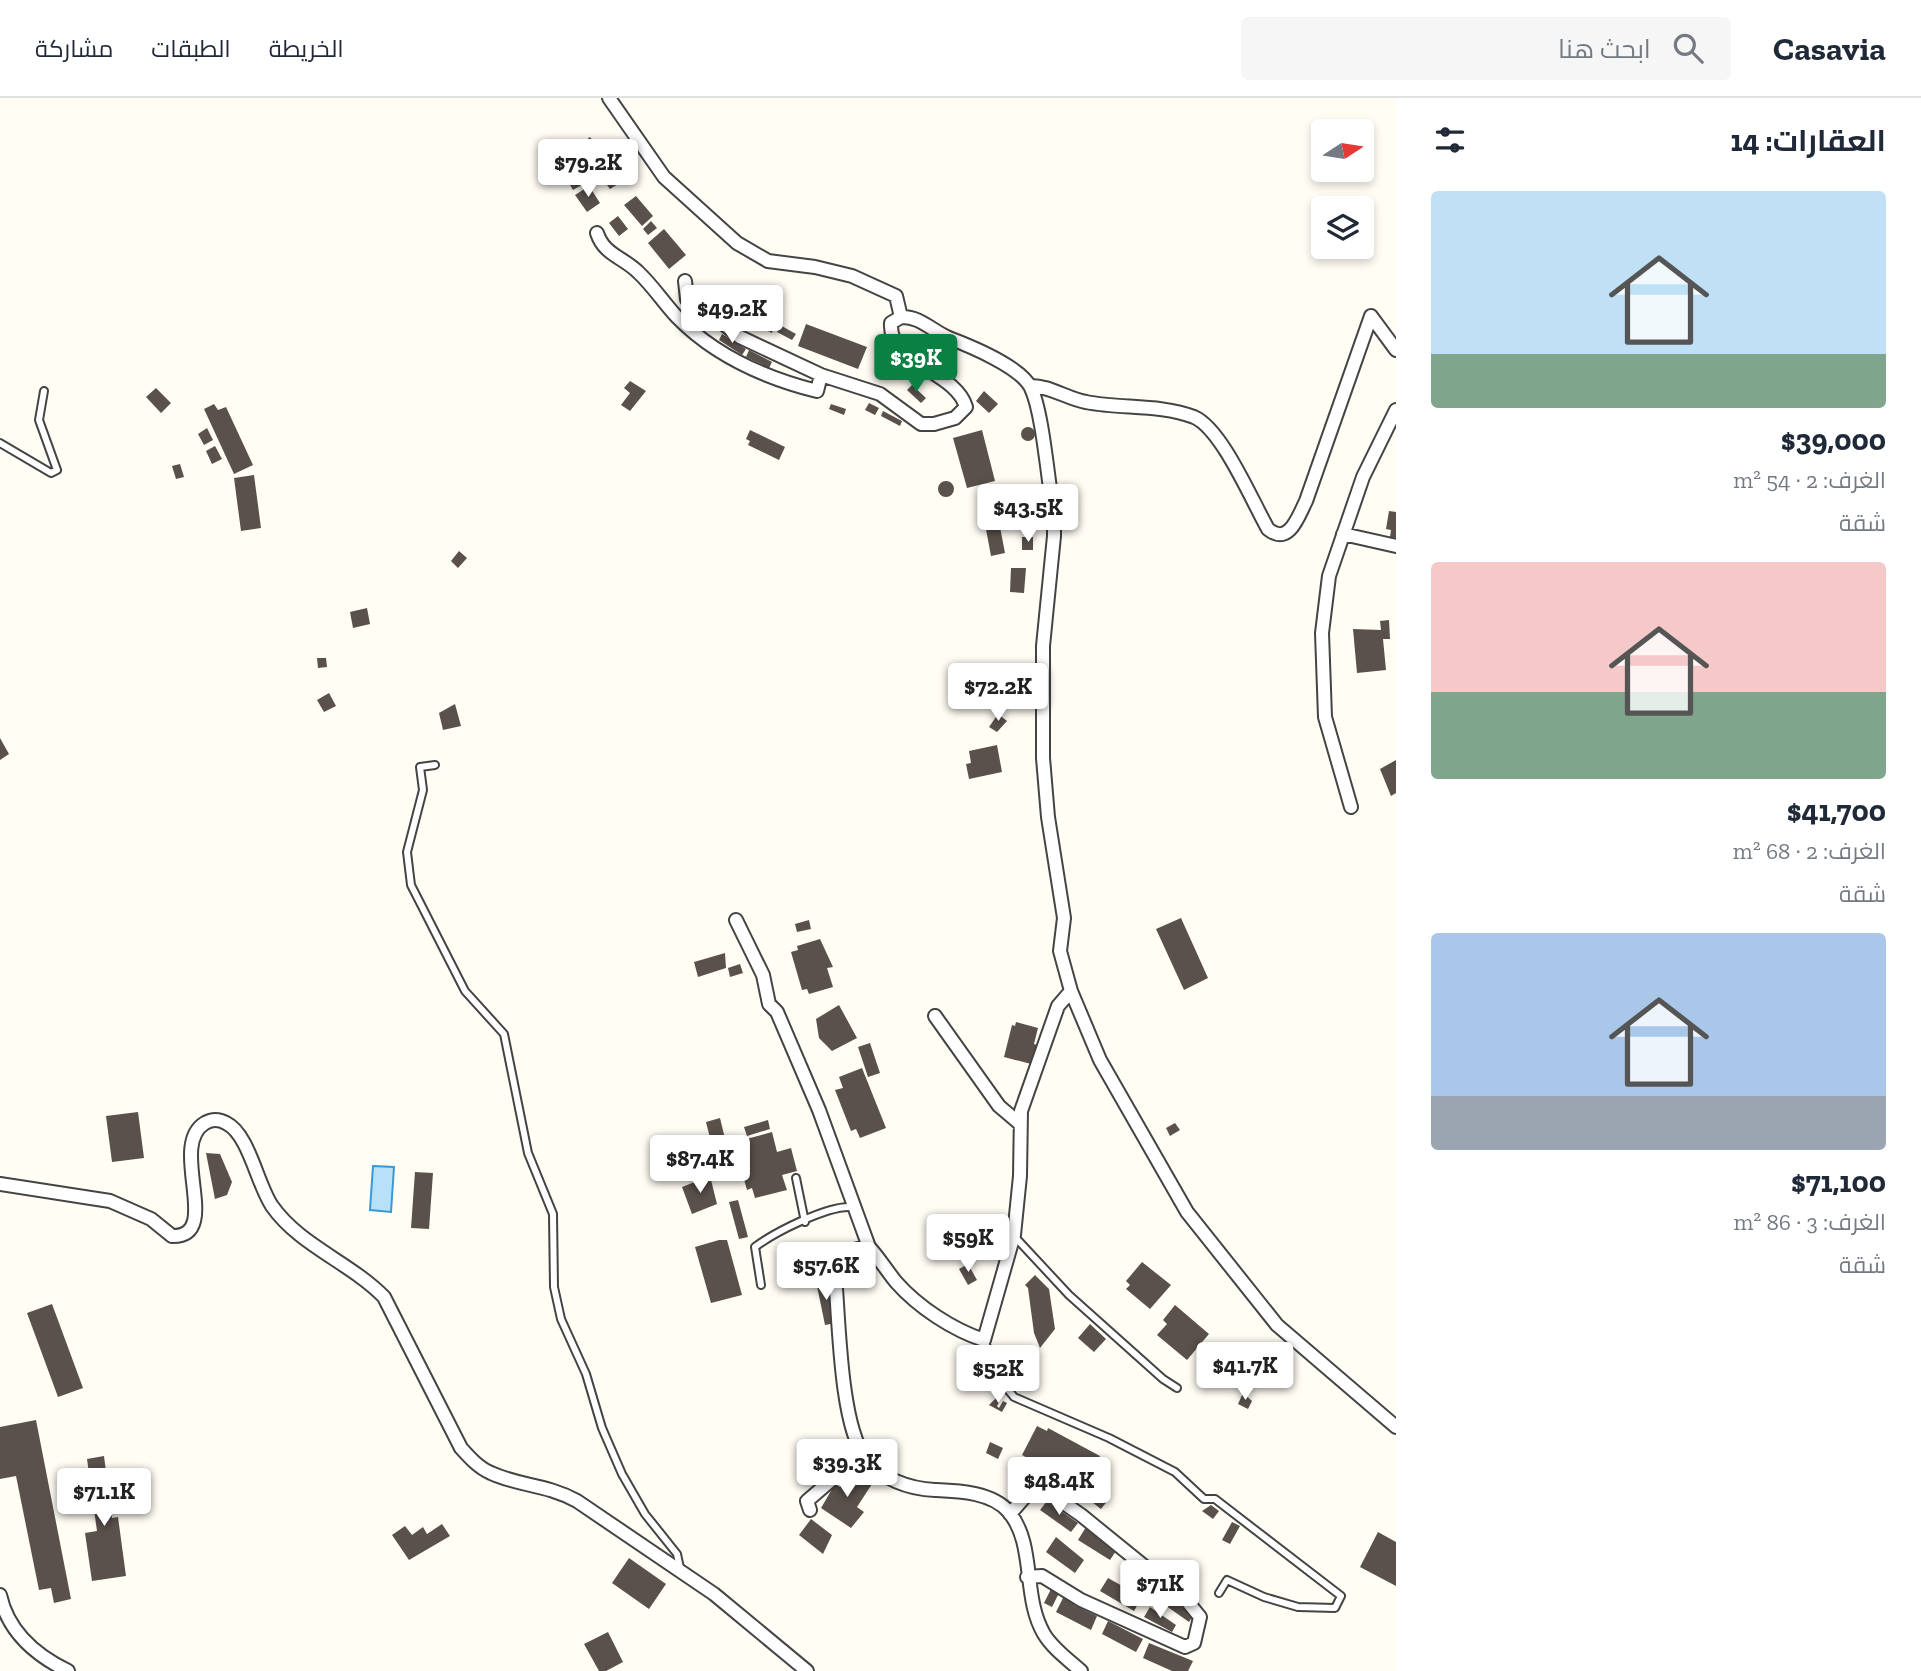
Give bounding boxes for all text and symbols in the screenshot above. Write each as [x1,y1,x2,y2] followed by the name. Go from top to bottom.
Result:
[1241,17,1731,80] search box
[1669,29,1707,67] icon: search
[1773,29,1886,68] text: Casavia
[1558,33,1651,65] text: ابحث هنا
[35,34,113,63] text: مشاركة
[151,34,231,63] text: الطبقات
[269,34,344,63] text: الخريطة
[1311,119,1374,182] north arrow
[1311,119,1374,259] map controls
[1431,121,1469,159] icon: filters
[1730,123,1886,159] text: العقارات: 14
[531,140,645,199] pin: $79.2K
[554,148,622,176] text: $79.2K
[1311,196,1374,259] button: layers
[1596,237,1722,363] icon: home
[675,286,789,345] pin: $49.2K
[697,294,767,322] text: $49.2K
[875,334,957,394] pin: $39K
[890,343,942,371] text: $39K
[1781,422,1886,458] text: $39,000
[1733,466,1886,494] text: الغرف: 2 · 54 m²
[971,484,1085,544] pin: $43.5K
[993,493,1063,521] text: $43.5K
[1839,509,1886,537] text: شقة
[1596,608,1722,734] icon: home
[941,664,1055,723] pin: $72.2K
[964,672,1032,700] text: $72.2K
[1787,793,1886,829] text: $41,700
[1733,837,1886,865] text: الغرف: 2 · 68 m²
[1839,880,1886,908] text: شقة
[1596,979,1722,1105] icon: home
[643,1136,757,1195] pin: $87.4K
[666,1144,734,1172] text: $87.4K
[1791,1164,1886,1200] text: $71,100
[1733,1208,1886,1236] text: الغرف: 3 · 86 m²
[927,1214,1009,1274] pin: $59K
[942,1223,994,1251] text: $59K
[769,1242,883,1302] pin: $57.6K
[793,1251,859,1279] text: $57.6K
[1839,1251,1886,1279] text: شقة
[1188,1342,1302,1402] pin: $41.7K
[957,1346,1039,1405] pin: $52K
[1212,1351,1278,1379] text: $41.7K
[972,1354,1024,1382] text: $52K
[790,1440,904,1499] pin: $39.3K
[813,1448,881,1476] text: $39.3K
[1002,1458,1116,1517] pin: $48.4K
[1024,1466,1094,1494] text: $48.4K
[47,1468,161,1528] pin: $71.1K
[73,1477,135,1505] text: $71.1K
[1119,1560,1201,1620] pin: $71K
[1136,1569,1184,1597] text: $71K

